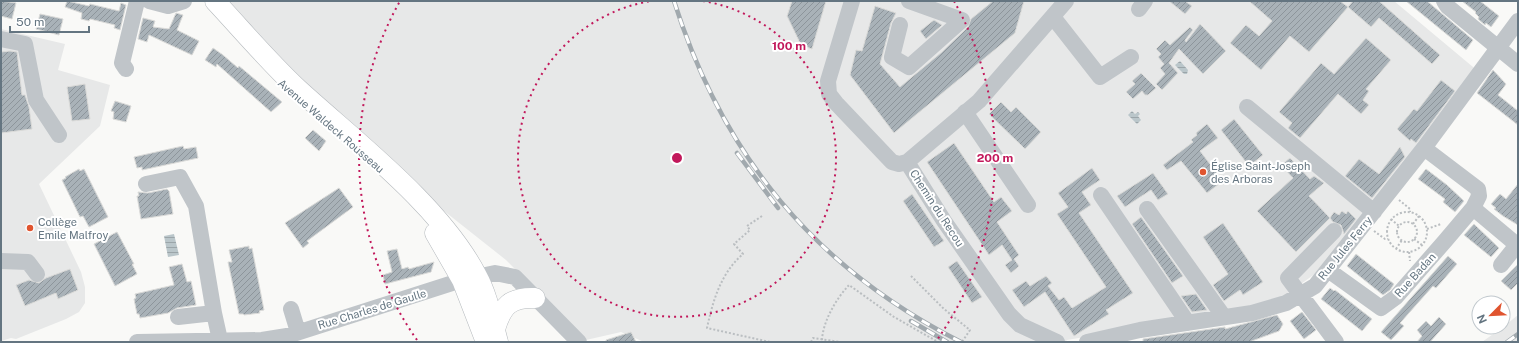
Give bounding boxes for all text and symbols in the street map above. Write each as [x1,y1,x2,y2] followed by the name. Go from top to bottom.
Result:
[10,8,89,34] scale bar
[16,15,44,29] text: 50 m
[772,39,806,53] text: 100 m
[276,77,386,175] street label: Avenue Waldeck Rousseau
[670,151,684,165] centre of rings
[977,151,1013,165] text: 200 m
[1211,159,1310,185] place label: Église Saint-Joseph des Arboras
[908,167,966,249] street label: Chemin du Recou
[1198,167,1208,177] marker: Église Saint-Joseph des Arboras
[1316,214,1374,282] street label: Rue Jules Ferry
[38,216,108,241] place label: Collège Emile Malfroy
[25,223,35,233] marker: Collège Emile Malfroy
[1392,251,1438,299] street label: Rue Badan
[316,287,428,331] street label: Rue Charles de Gaulle
[1471,295,1511,335] north arrow
[1475,313,1489,325] text: N

